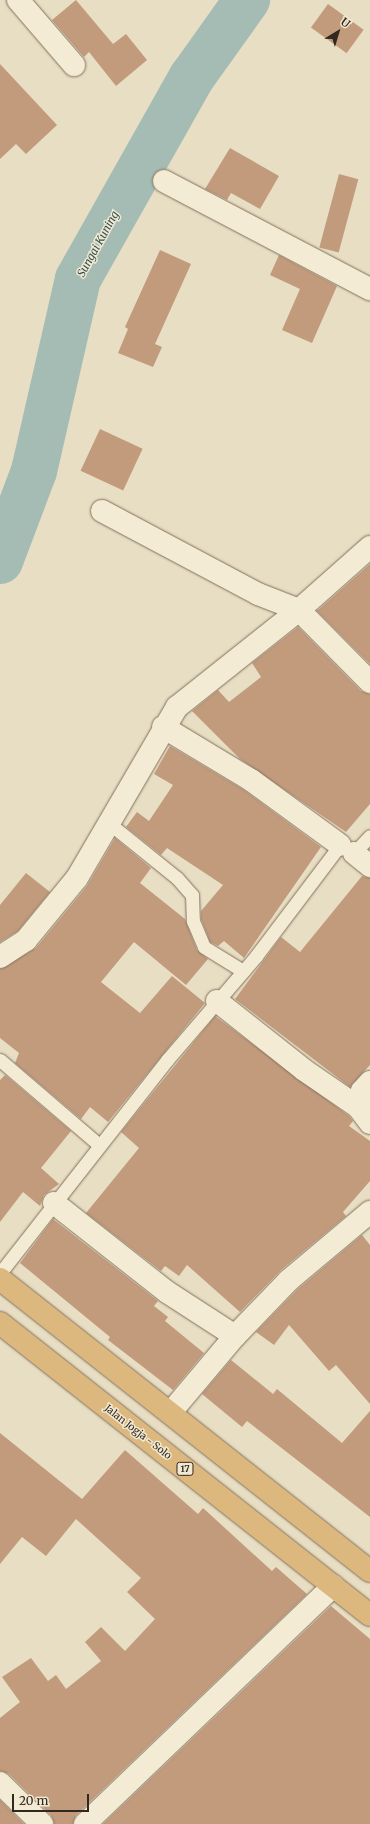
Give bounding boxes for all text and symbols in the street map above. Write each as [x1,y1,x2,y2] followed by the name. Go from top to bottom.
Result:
[318,12,358,52] north arrow
[338,15,353,31] text: U
[74,209,122,279] water label: Sungai Kuning
[102,1402,174,1462] street label: Jalan Jogja - Solo
[176,1462,194,1476] road number: 17
[14,1786,91,1812] scale bar
[19,1793,48,1808] text: 20 m

